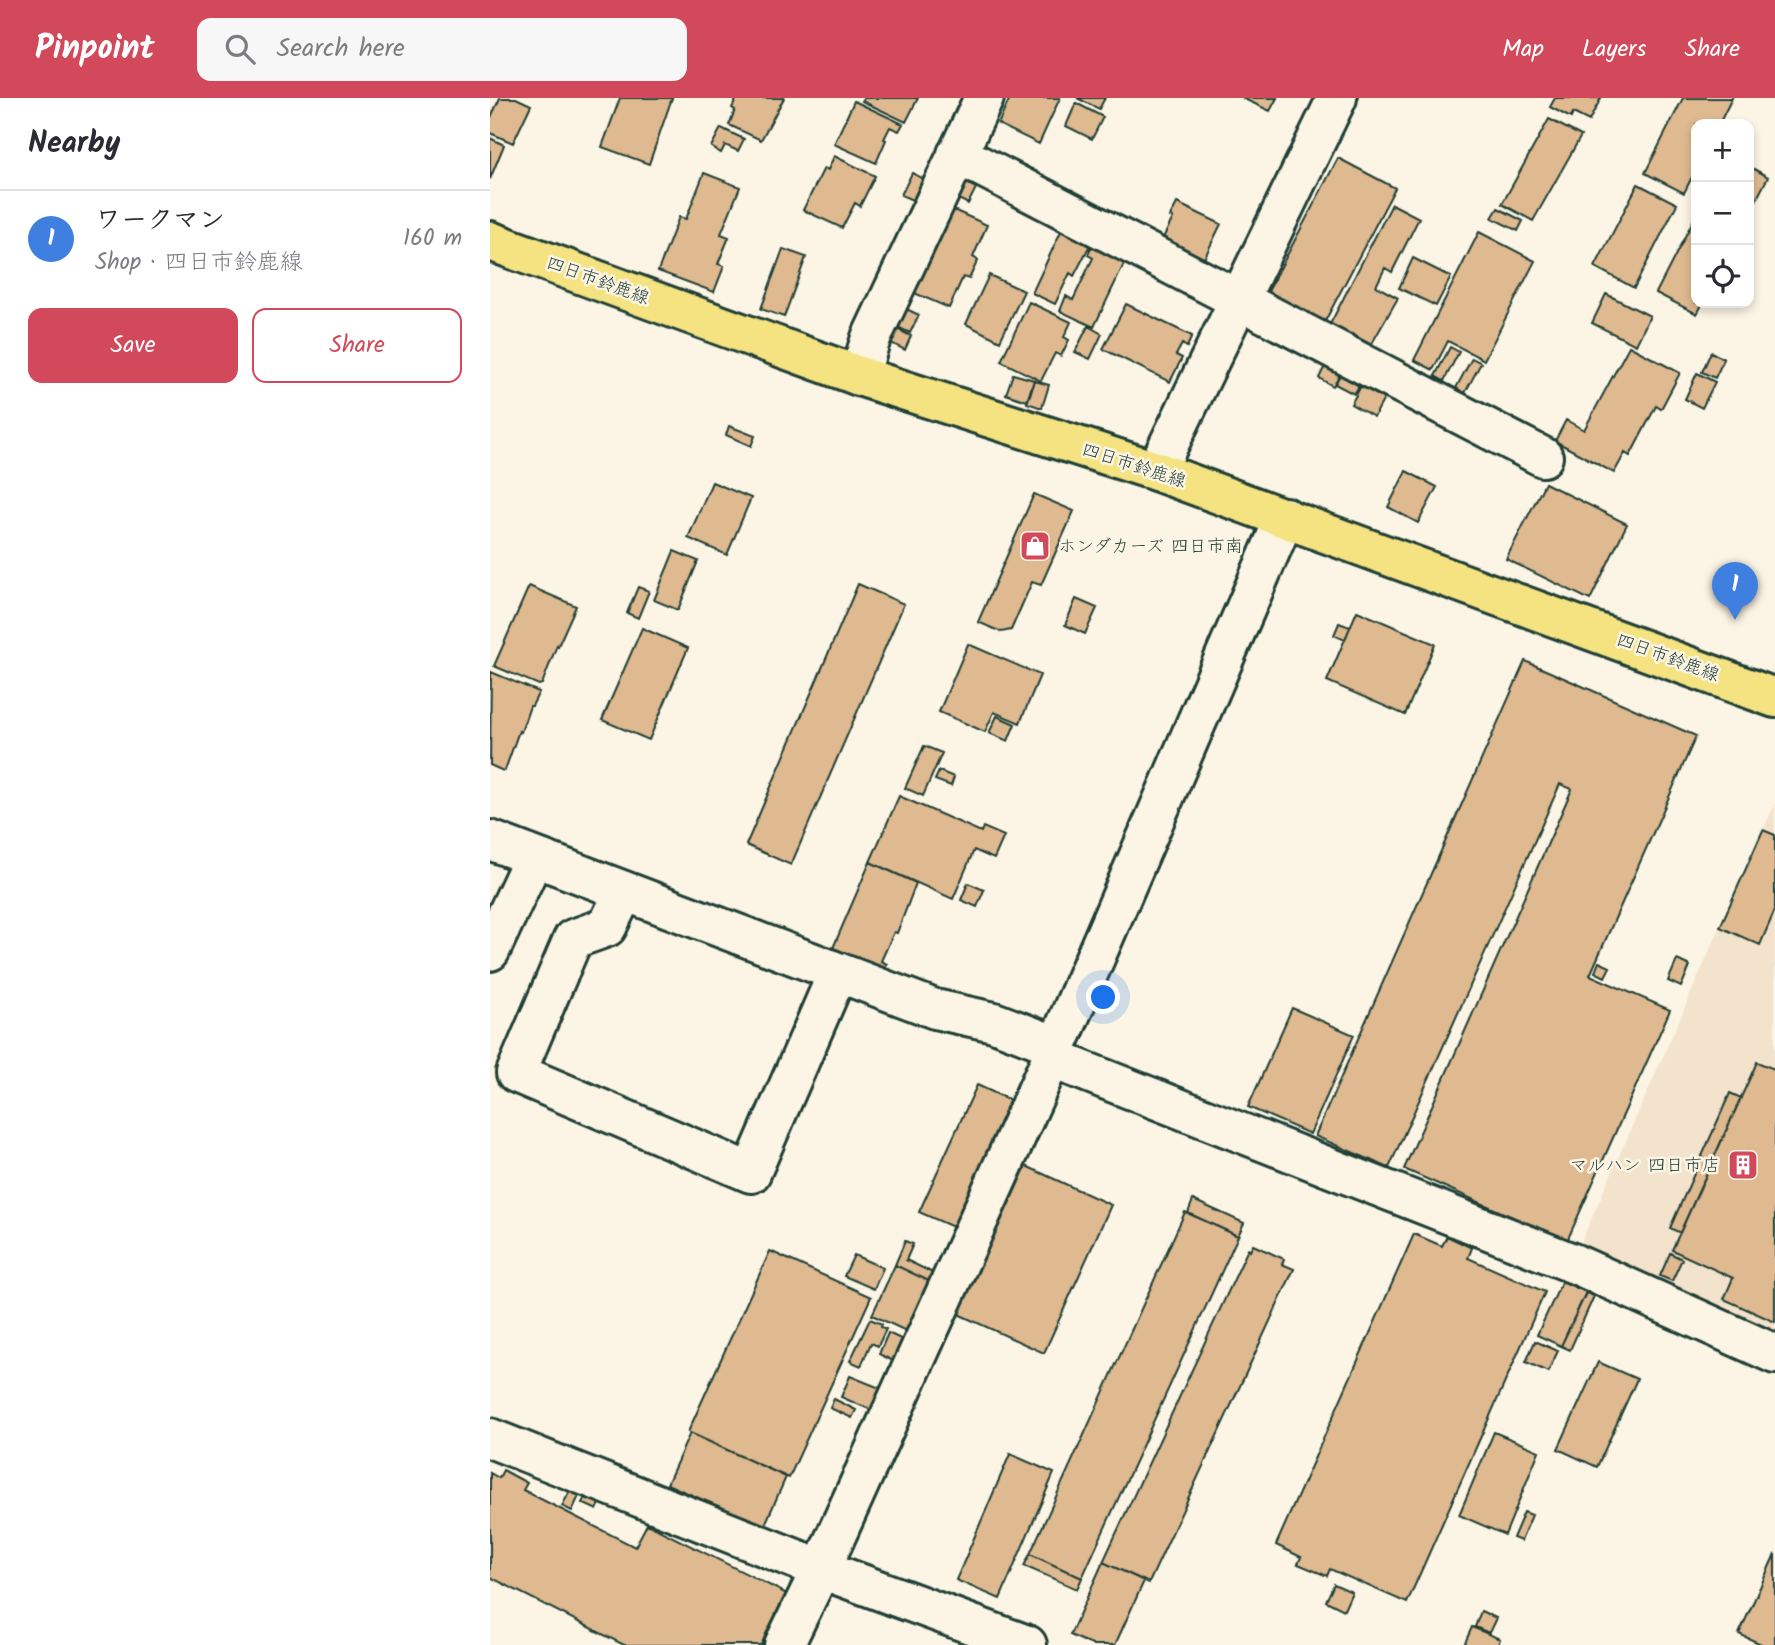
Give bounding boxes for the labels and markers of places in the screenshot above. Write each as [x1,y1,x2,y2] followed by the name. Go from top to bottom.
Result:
[1018,529,1052,563] shop icon: ホンダカーズ 四日市南
[1058,533,1243,562] place label: ホンダカーズ 四日市南
[1712,562,1758,620] pin: 1
[1726,1148,1760,1182] building icon: マルハン 四日市店
[1570,1152,1720,1181] place label: マルハン 四日市店

